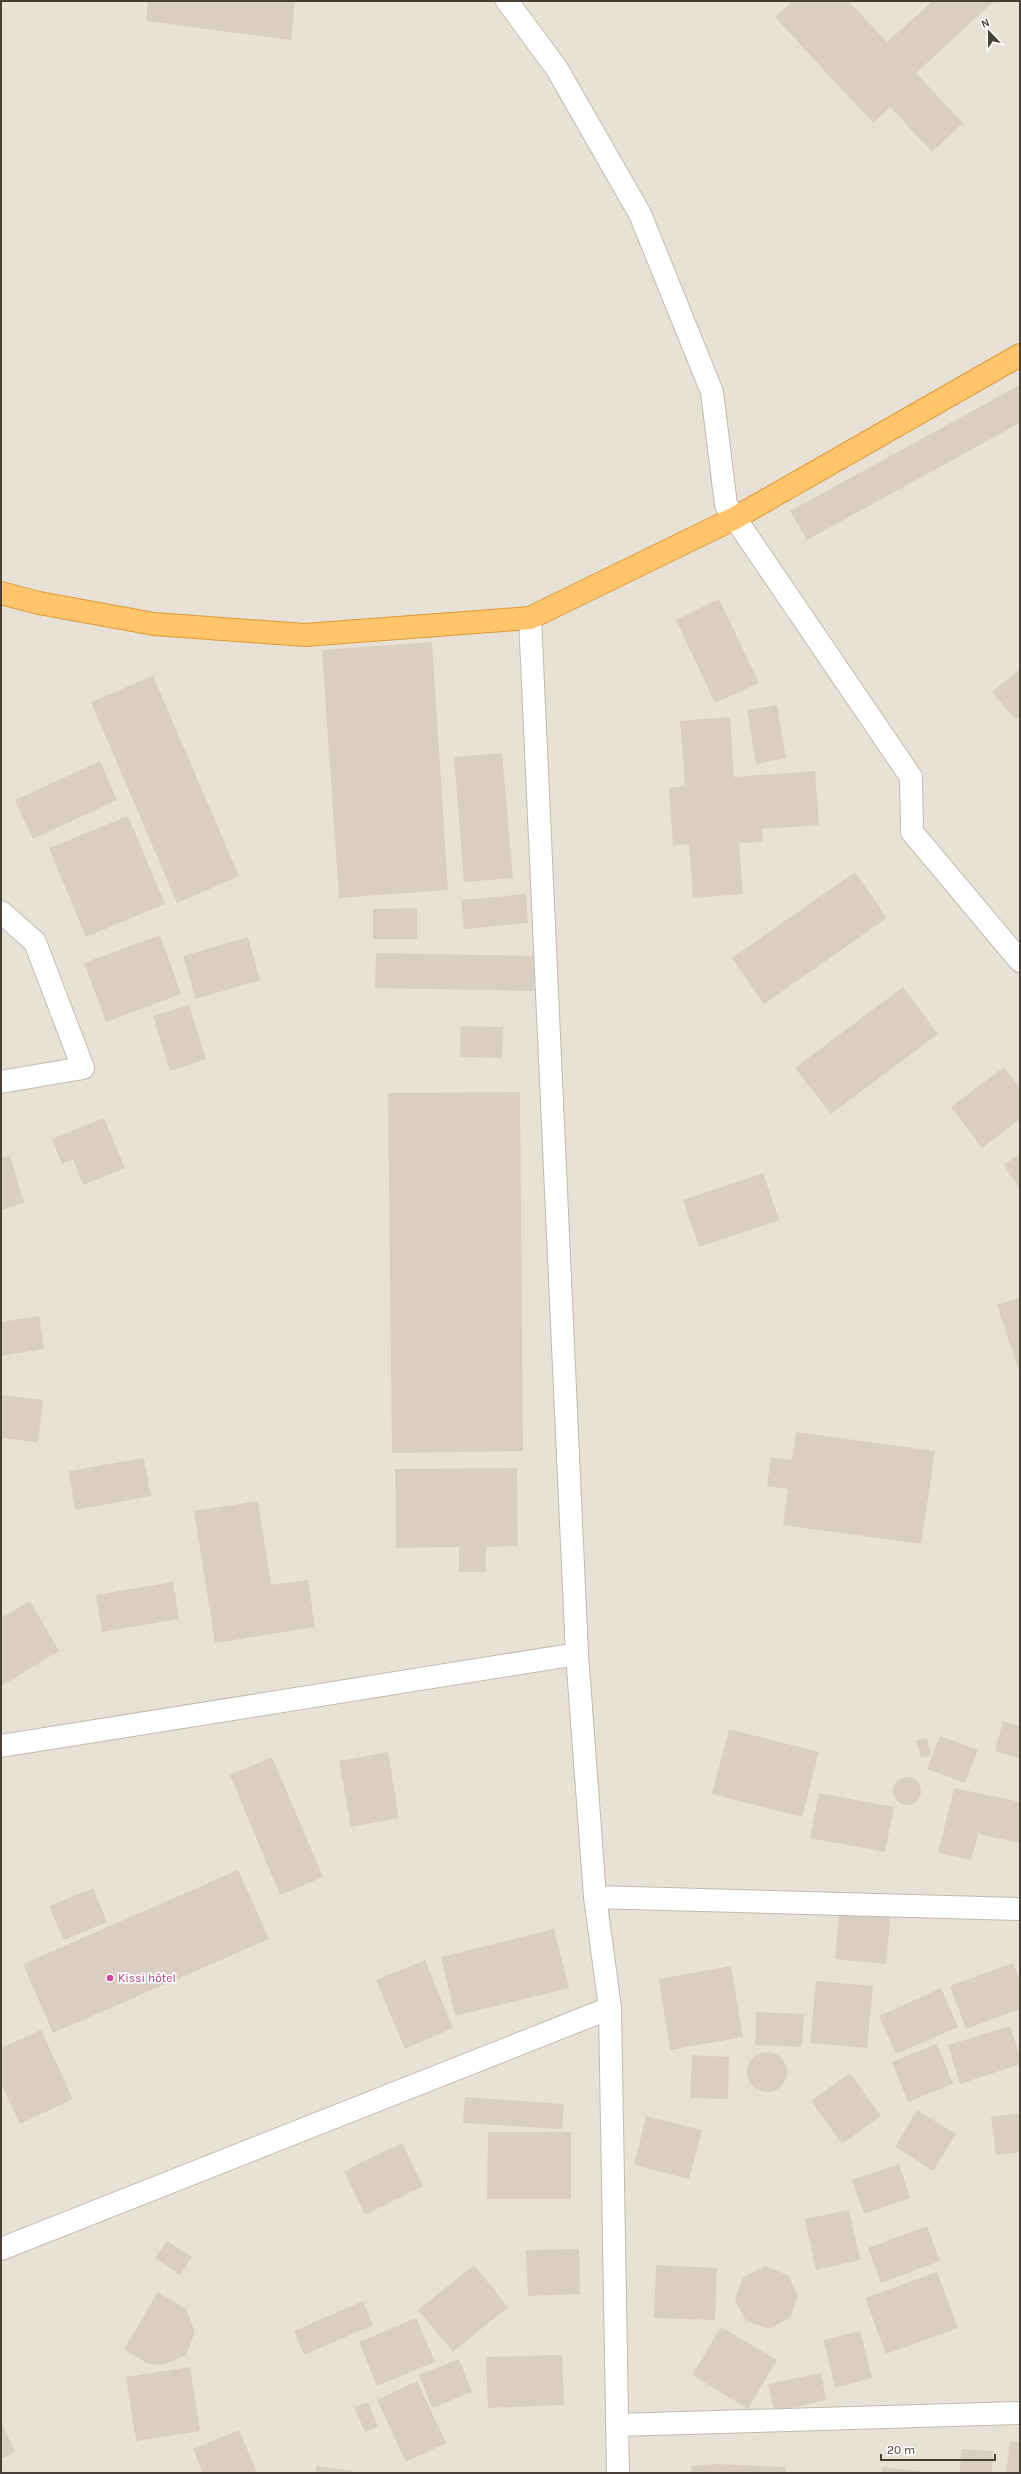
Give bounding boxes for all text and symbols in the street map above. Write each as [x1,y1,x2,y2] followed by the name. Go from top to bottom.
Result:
[969,12,1009,52] north arrow
[979,16,992,31] text: N
[118,1971,176,1985] place label: Kissi hôtel
[105,1973,115,1983] marker: Kissi hôtel
[881,2436,995,2462] scale bar
[887,2443,915,2457] text: 20 m

